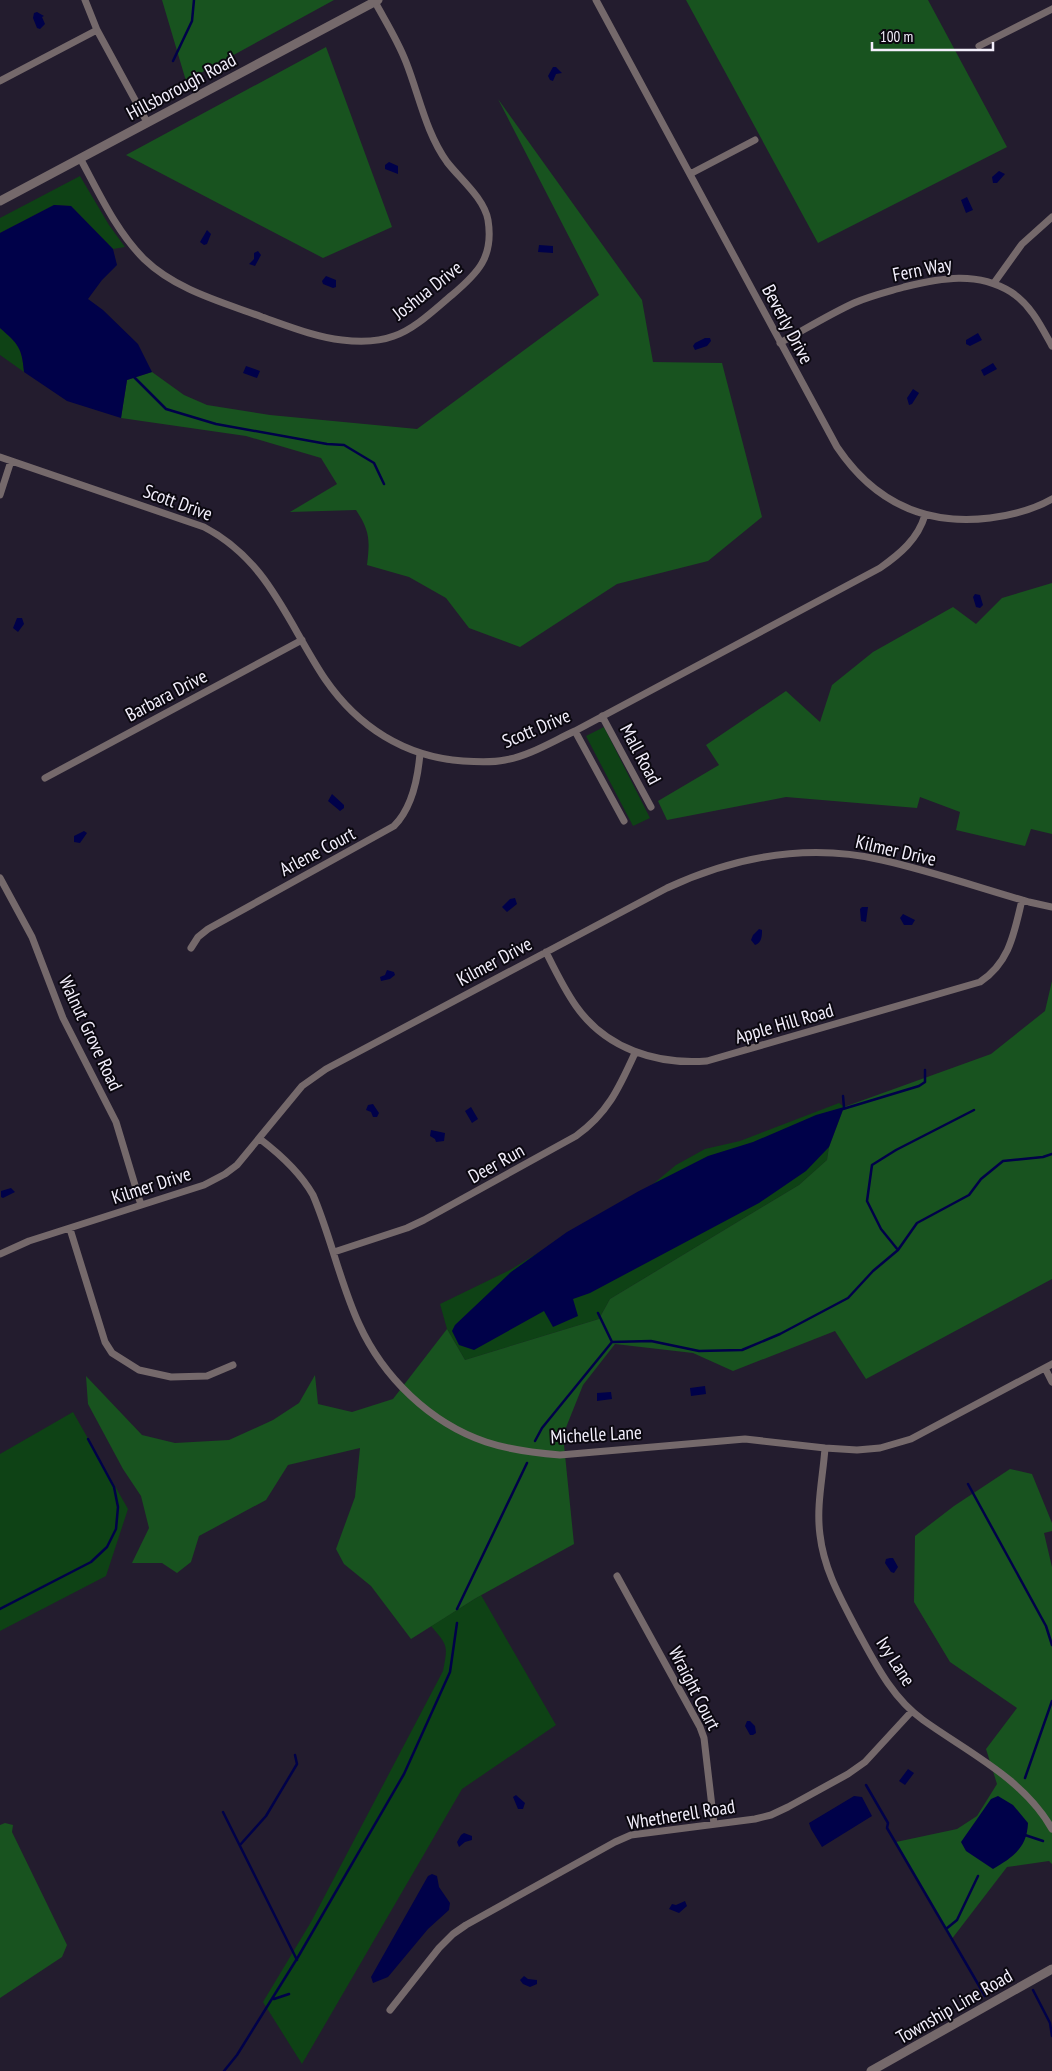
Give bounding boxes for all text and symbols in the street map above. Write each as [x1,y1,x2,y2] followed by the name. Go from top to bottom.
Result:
[872,20,993,52] scale bar
[880,27,913,46] text: 100 m
[122,47,240,125] street label: Hillsborough Road
[890,251,954,286] street label: Fern Way
[387,255,467,325] street label: Joshua Drive
[757,280,819,368] street label: Beverly Drive
[140,478,216,526] street label: Scott Drive
[121,663,211,726] street label: Barbara Drive
[498,703,574,753] street label: Scott Drive
[615,720,667,788] street label: Mall Road
[275,821,360,881] street label: Arlene Court
[853,829,939,871] street label: Kilmer Drive
[452,931,536,991] street label: Kilmer Drive
[54,972,128,1094] street label: Walnut Grove Road
[732,997,836,1049] street label: Apple Hill Road
[464,1138,528,1188] street label: Deer Run
[108,1161,194,1209] street label: Kilmer Drive
[550,1420,642,1448] street label: Michelle Lane
[871,1632,921,1690] street label: Ivy Lane
[664,1642,727,1734] street label: Wraight Court
[625,1794,737,1834] street label: Whetherell Road
[892,1963,1016,2049] street label: Township Line Road

